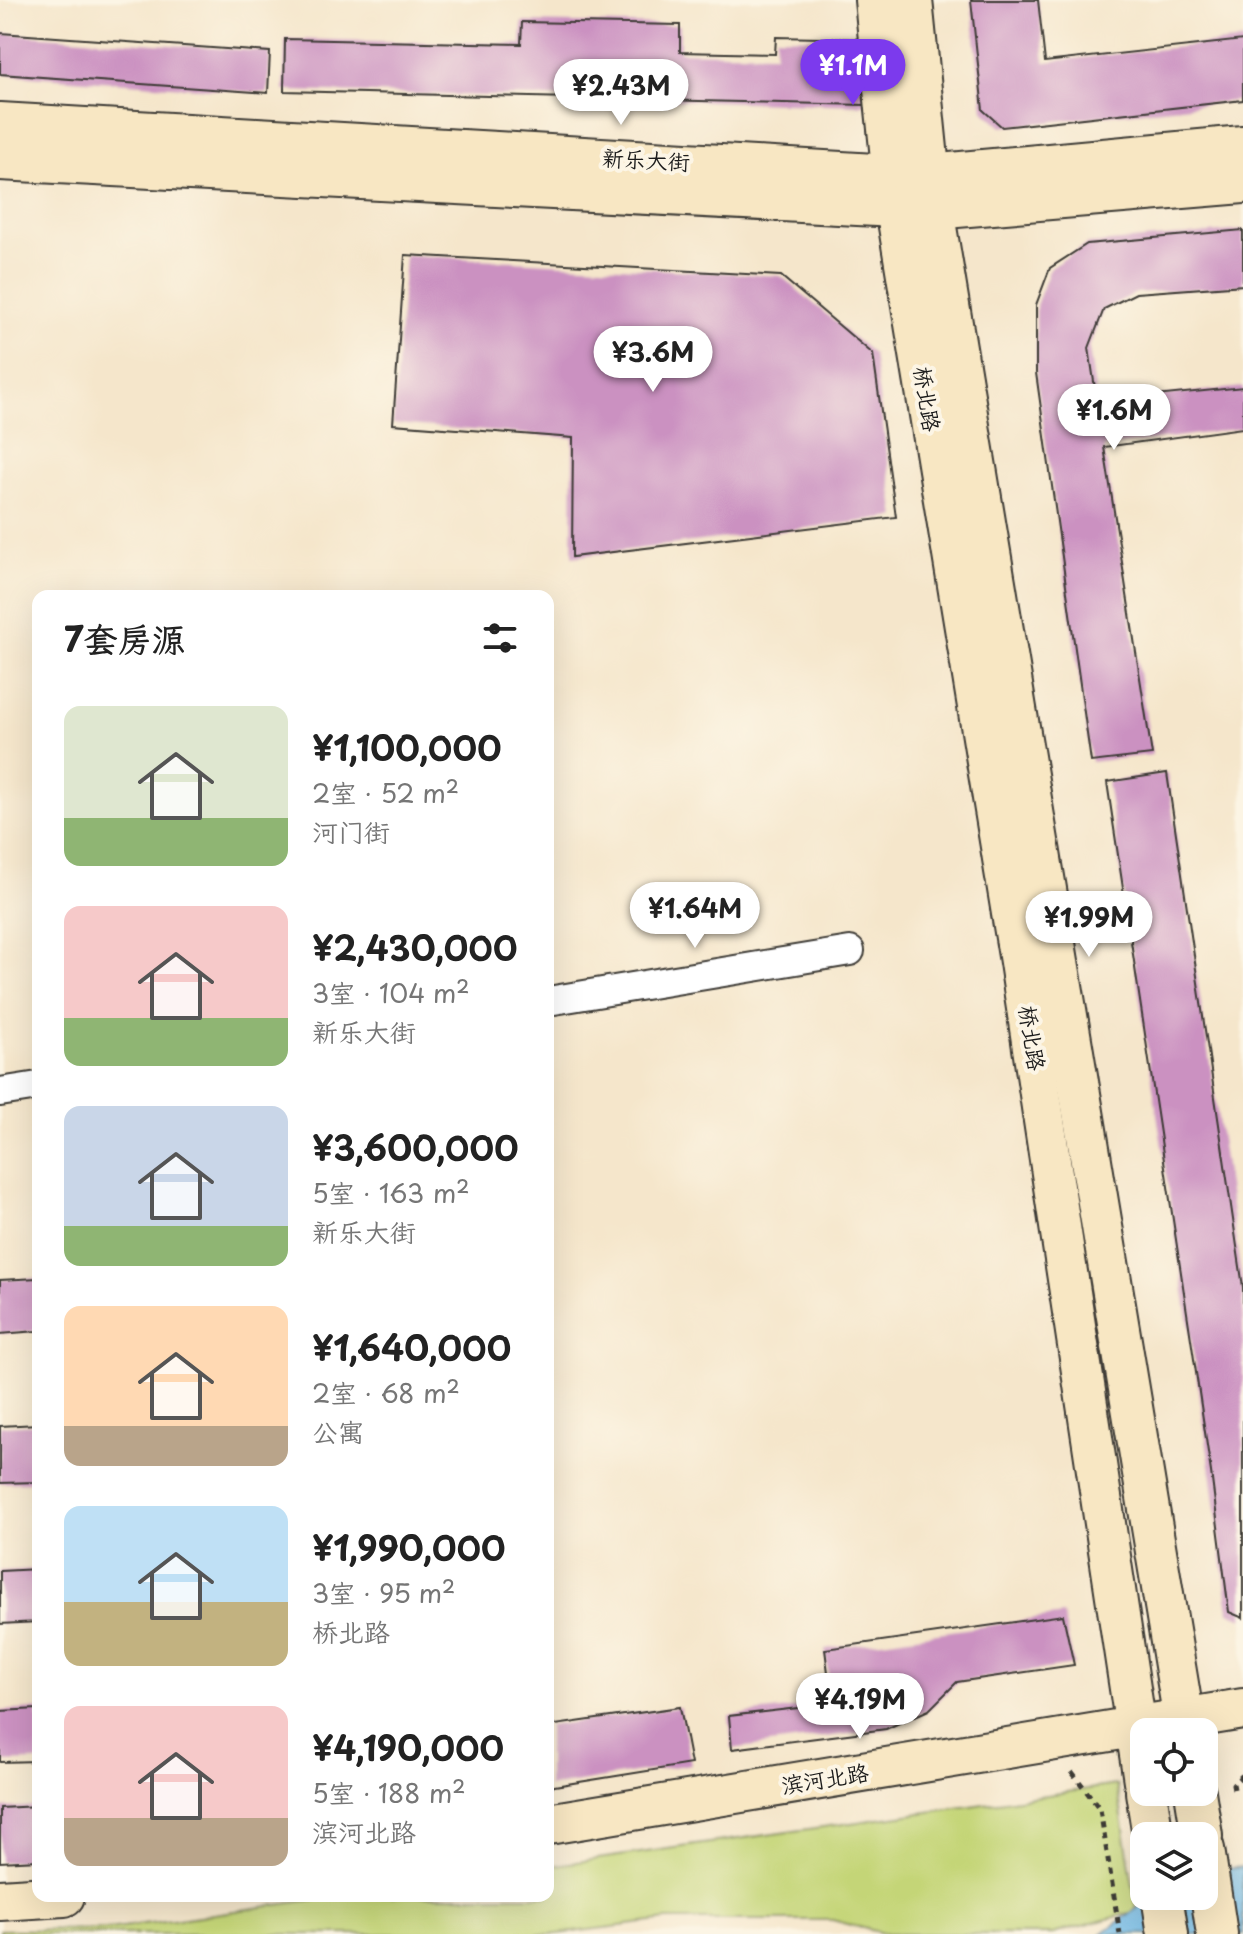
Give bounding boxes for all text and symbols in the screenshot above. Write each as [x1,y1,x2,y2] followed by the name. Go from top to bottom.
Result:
[797,39,909,107] pin: ¥1.1M
[818,45,888,84] text: ¥1.1M
[556,59,686,127] pin: ¥2.43M
[571,65,671,104] text: ¥2.43M
[601,140,691,177] street label: 新乐大街
[597,326,709,394] pin: ¥3.6M
[612,332,694,371] text: ¥3.6M
[907,364,950,434] street label: 桥北路
[1058,384,1170,452] pin: ¥1.6M
[1075,390,1153,429] text: ¥1.6M
[64,612,186,664] text: 7套房源
[478,616,522,660] icon: filters
[312,721,502,773] text: ¥1,100,000
[128,738,224,834] icon: home
[312,773,459,812] text: 2室 · 52 m²
[312,812,390,851] text: 河门街
[630,882,760,950] pin: ¥1.64M
[648,888,742,927] text: ¥1.64M
[1024,891,1154,959] pin: ¥1.99M
[1043,897,1135,936] text: ¥1.99M
[312,921,518,973] text: ¥2,430,000
[128,938,224,1034] icon: home
[312,973,470,1012] text: 3室 · 104 m²
[1012,1003,1055,1073] street label: 桥北路
[312,1012,416,1051] text: 新乐大街
[312,1121,519,1173] text: ¥3,600,000
[128,1138,224,1234] icon: home
[312,1173,470,1212] text: 5室 · 163 m²
[312,1212,416,1251] text: 新乐大街
[312,1321,511,1373] text: ¥1,640,000
[128,1338,224,1434] icon: home
[312,1373,460,1412] text: 2室 · 68 m²
[312,1412,364,1451] text: 公寓
[312,1521,506,1573] text: ¥1,990,000
[128,1538,224,1634] icon: home
[312,1573,455,1612] text: 3室 · 95 m²
[312,1612,390,1651] text: 桥北路
[795,1673,925,1741] pin: ¥4.19M
[814,1679,906,1718] text: ¥4.19M
[1130,1718,1218,1910] map controls
[1130,1718,1218,1806] button: locate
[312,1721,504,1773] text: ¥4,190,000
[128,1738,224,1834] icon: home
[779,1754,871,1801] street label: 滨河北路
[312,1773,466,1812] text: 5室 · 188 m²
[312,1812,416,1851] text: 滨河北路
[1130,1822,1218,1910] button: layers

